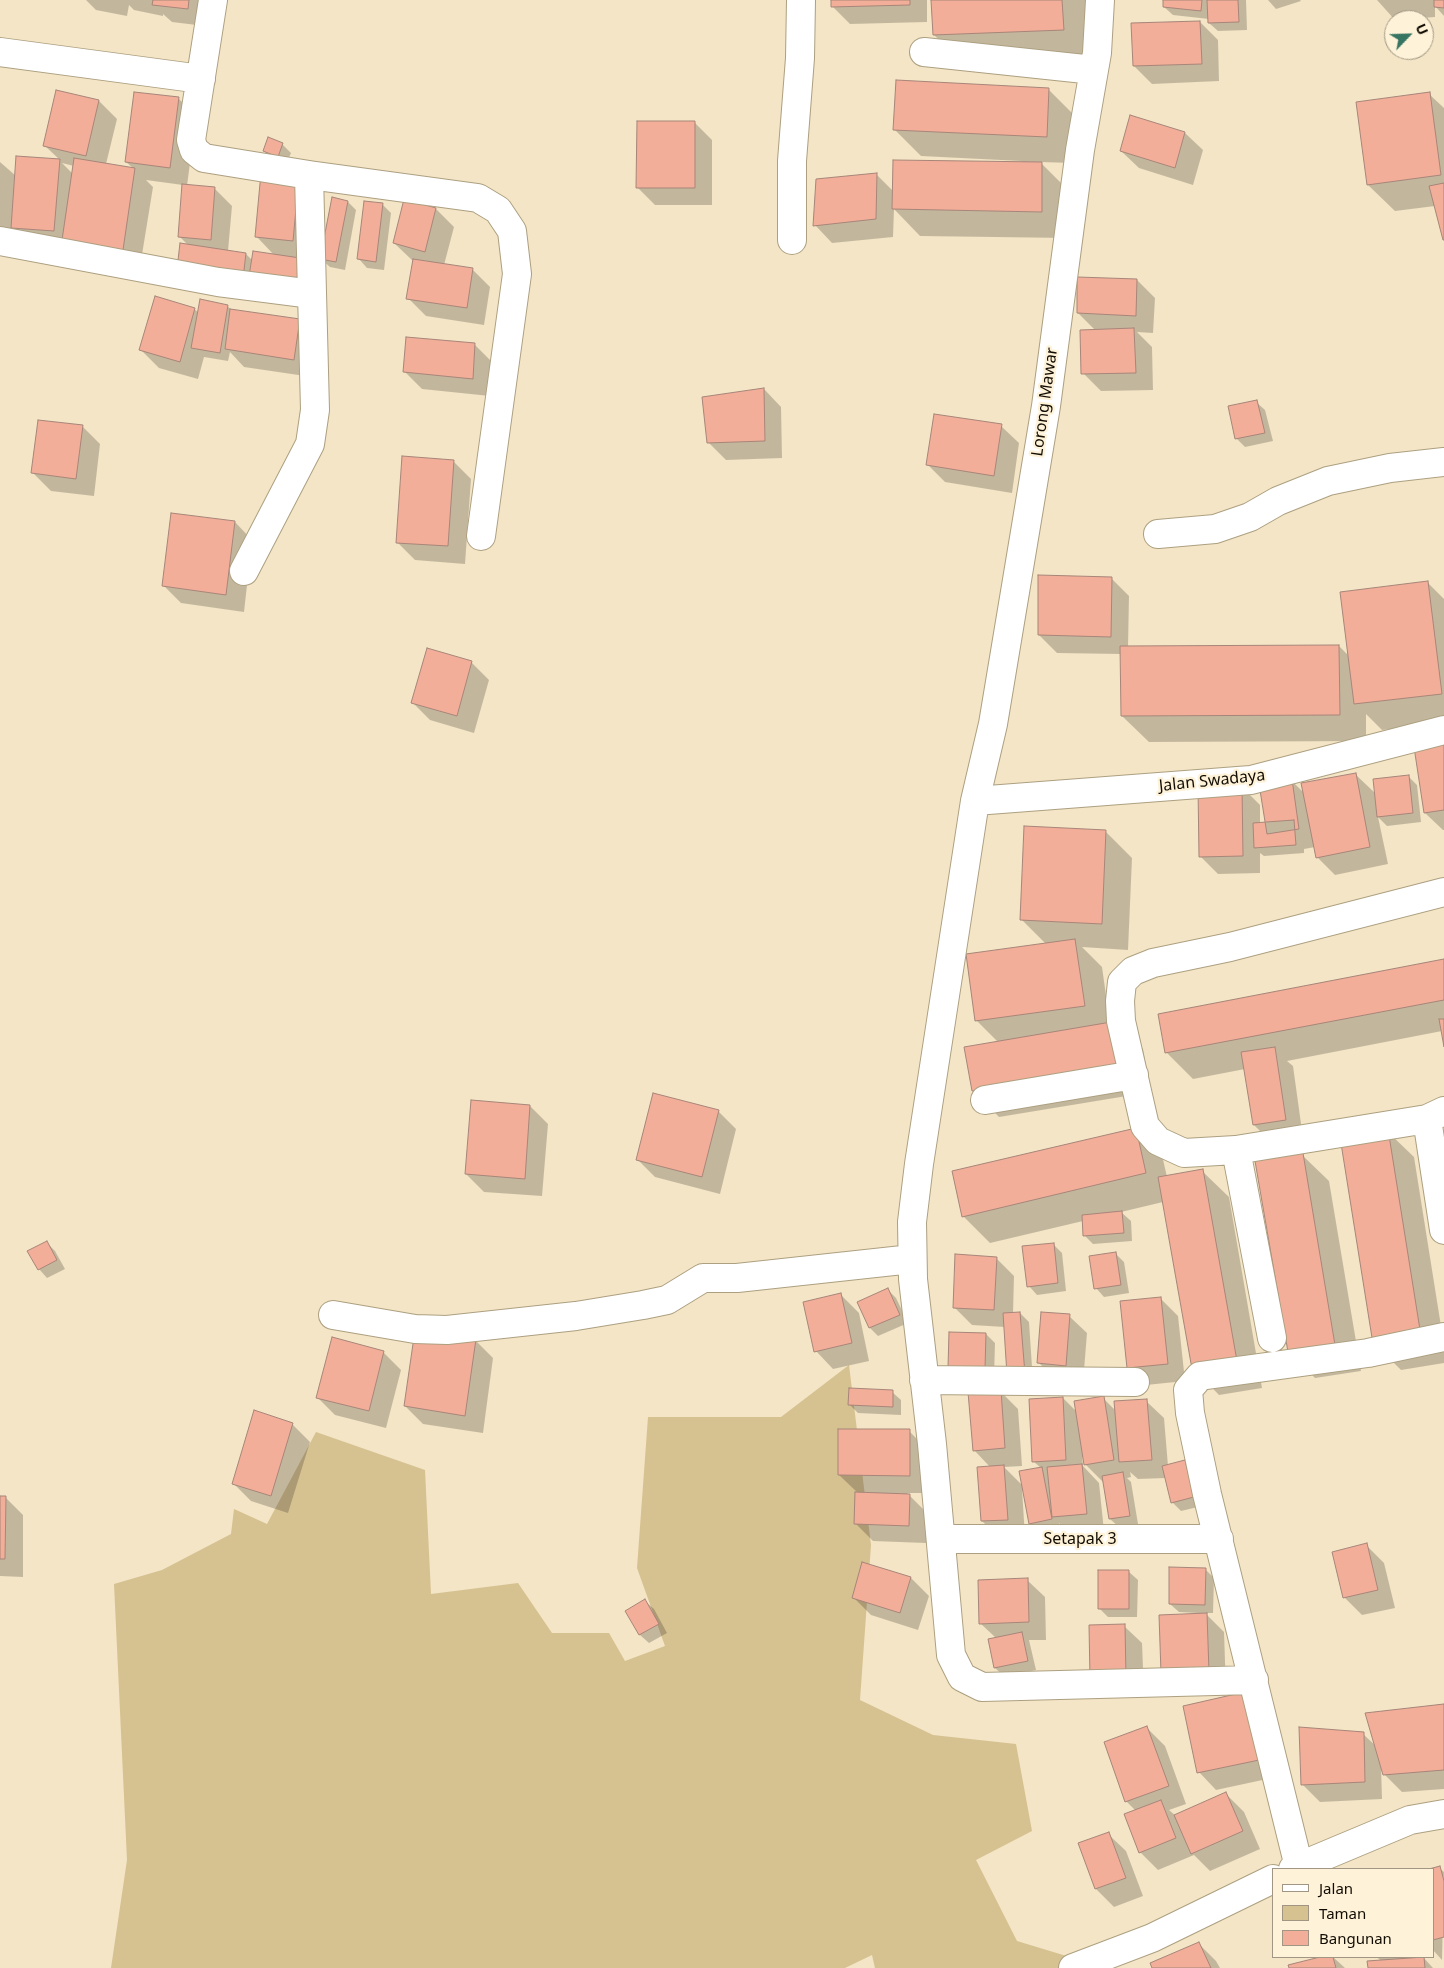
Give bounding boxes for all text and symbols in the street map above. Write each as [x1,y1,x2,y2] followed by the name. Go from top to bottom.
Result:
[1384,10,1434,60] north arrow
[1411,20,1433,38] text: U
[1028,346,1062,458] street label: Lorong Mawar
[1158,766,1266,796] street label: Jalan Swadaya
[1043,1529,1117,1549] street label: Setapak 3
[1272,1868,1434,1958] legend
[1319,1878,1353,1898] text: Jalan
[1319,1903,1366,1923] text: Taman
[1319,1928,1392,1948] text: Bangunan

